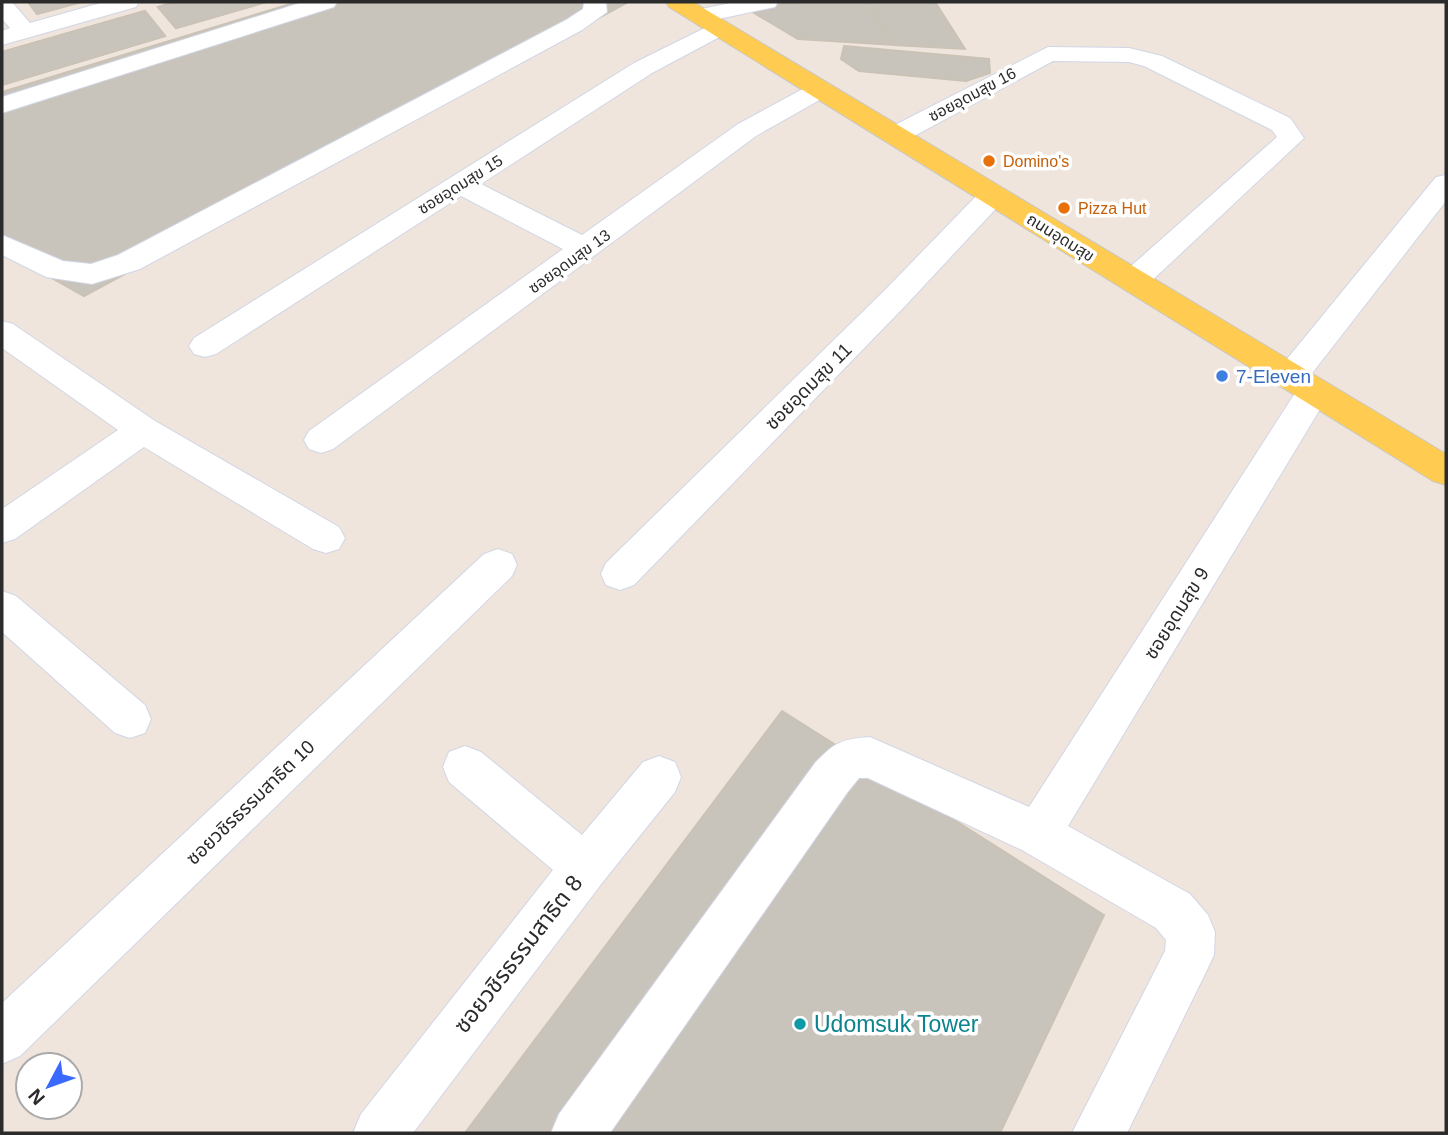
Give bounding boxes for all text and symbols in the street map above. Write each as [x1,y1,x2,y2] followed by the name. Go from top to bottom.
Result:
[926,64,1019,126] street label: ซอยอุดมสุข 16
[415,152,506,218] street label: ซอยอุดมสุข 15
[981,153,997,169] marker: Domino's
[1003,153,1069,170] place label: Domino's
[1056,200,1072,216] marker: Pizza Hut
[1078,200,1147,217] place label: Pizza Hut
[1023,210,1097,266] street label: ถนนอุดมสุข
[525,226,614,297] street label: ซอยอุดมสุข 13
[761,339,857,435] street label: ซอยอุดมสุข 11
[1236,366,1311,387] place label: 7-Eleven
[1214,368,1230,384] marker: 7-Eleven
[1140,564,1214,664] street label: ซอยอุดมสุข 9
[182,736,319,869] street label: ซอยวชิรธรรมสาธิต 10
[448,870,588,1038] street label: ซอยวชิรธรรมสาธิต 8
[814,1011,979,1037] place label: Udomsuk Tower
[792,1016,808,1032] marker: Udomsuk Tower
[14,1051,84,1121] north arrow
[24,1085,49,1109] text: N

